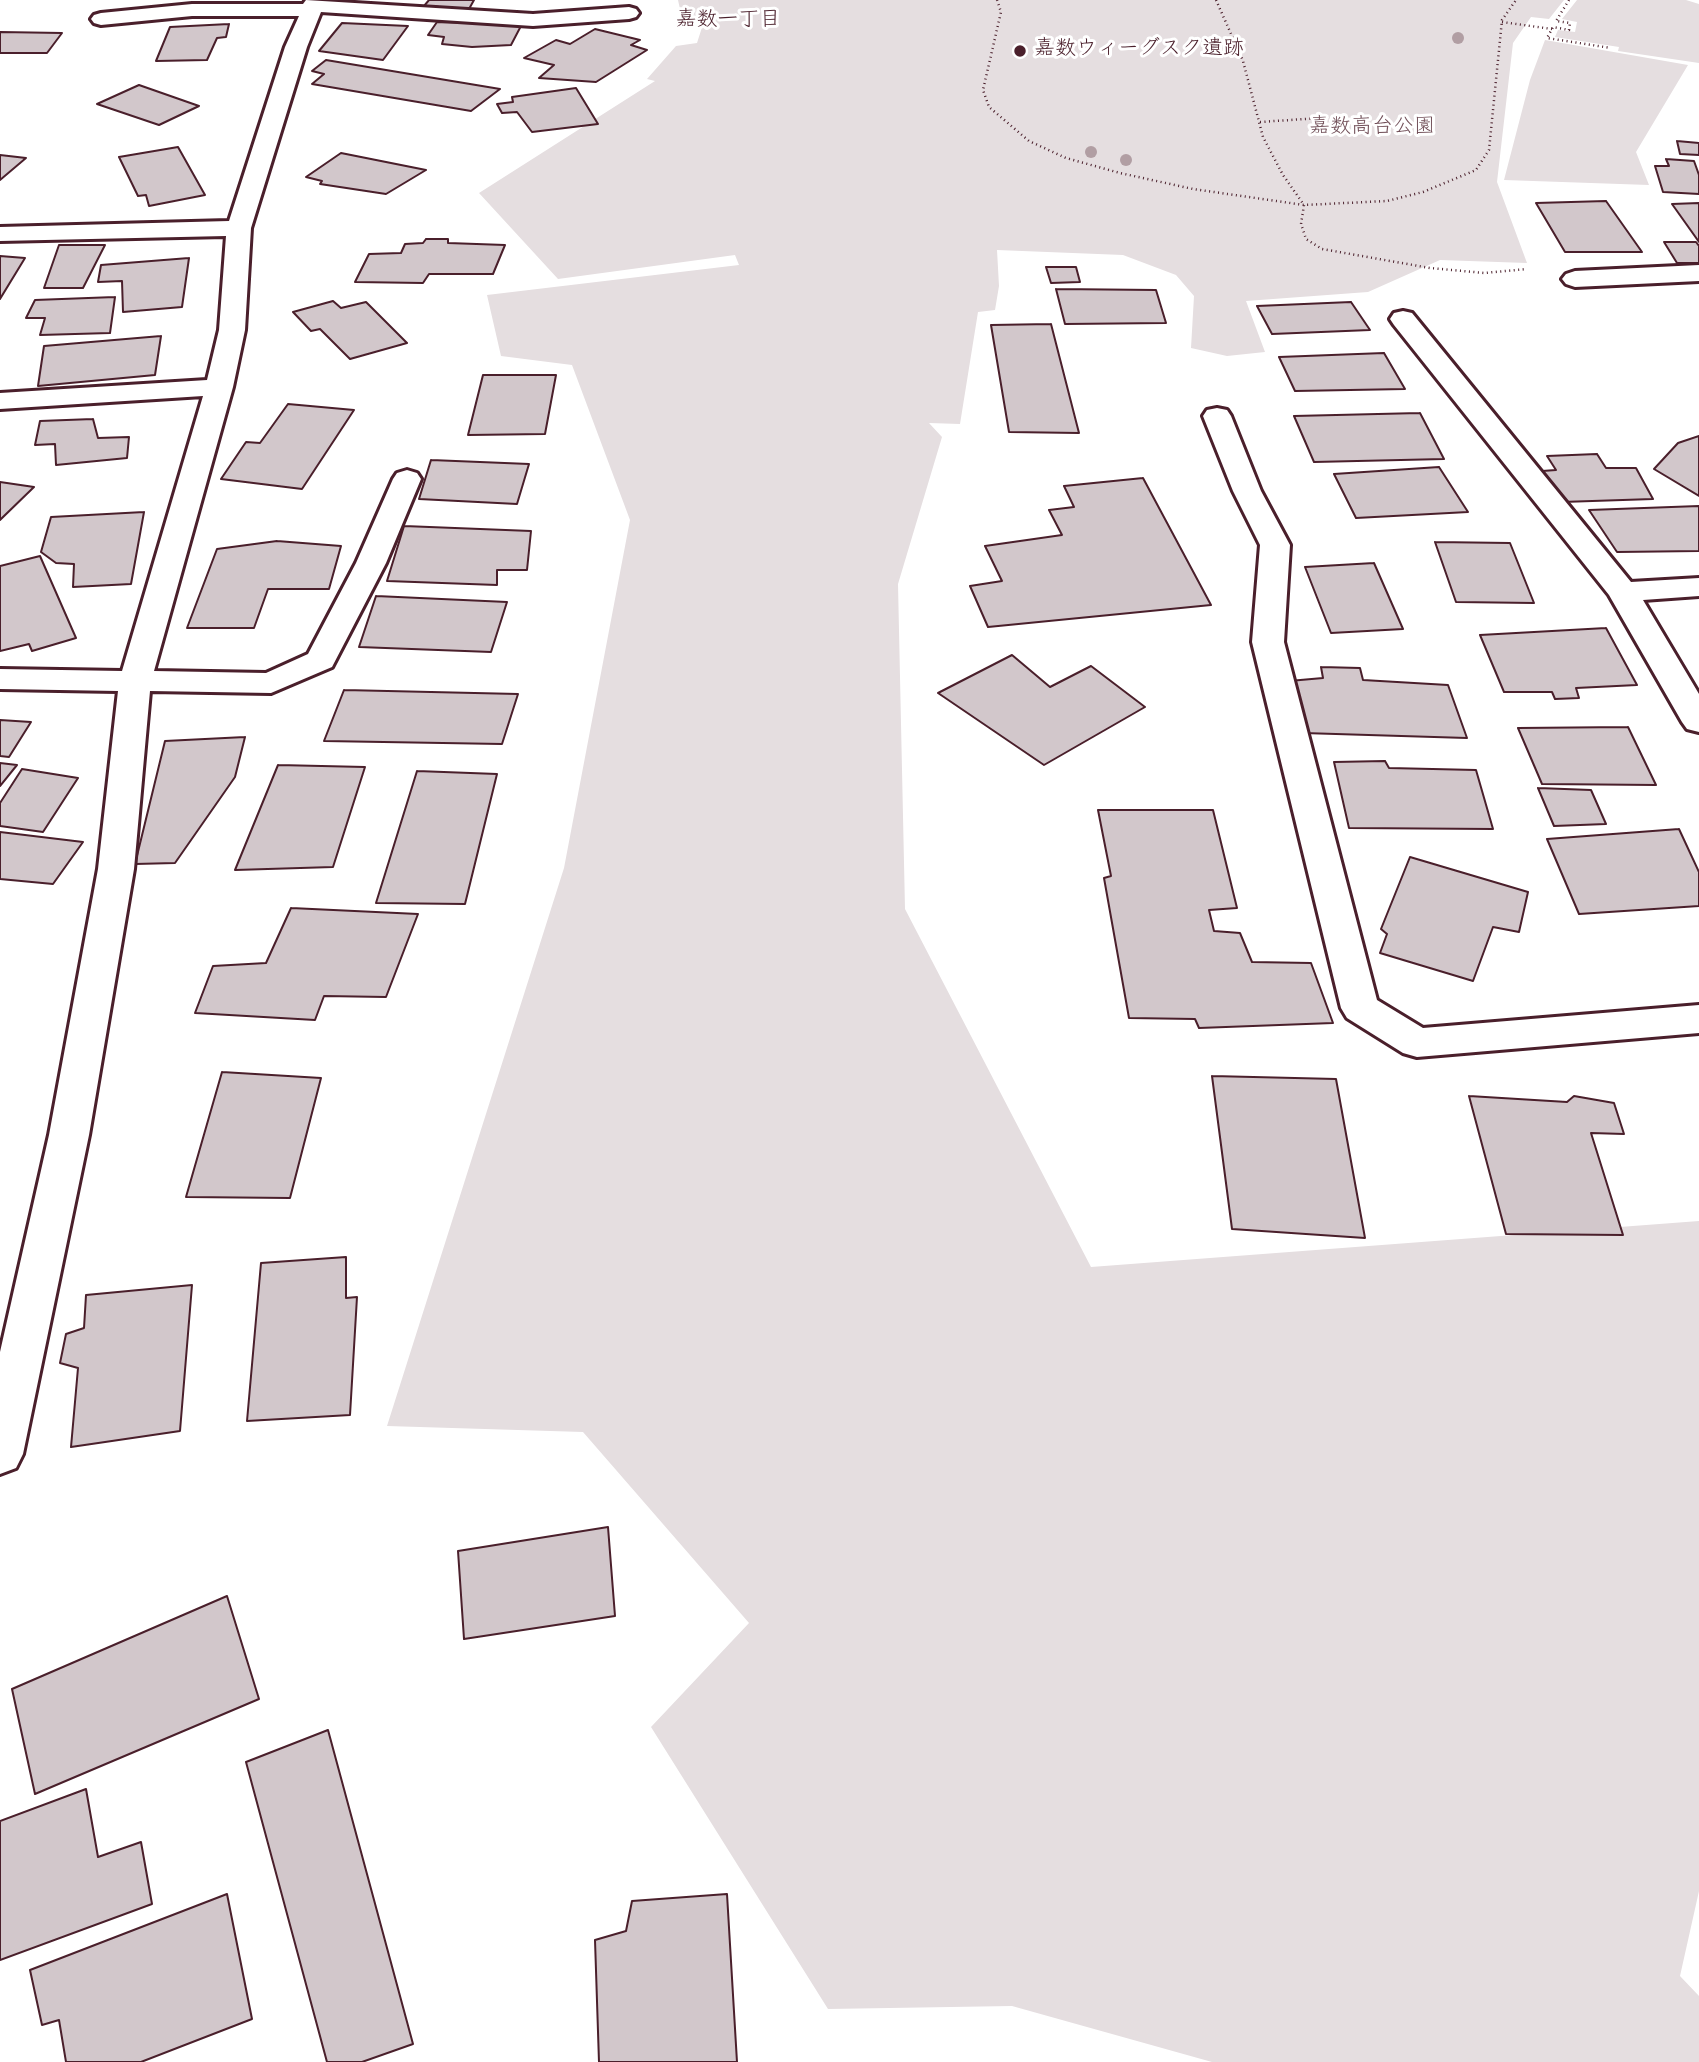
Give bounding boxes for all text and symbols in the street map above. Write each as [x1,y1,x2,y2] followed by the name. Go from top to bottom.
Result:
[676,9,780,35] district label: 嘉数一丁目
[1034,38,1244,64] place label: 嘉数ウィーグスク遺跡
[1012,43,1028,59] marker: 嘉数ウィーグスク遺跡
[1309,116,1435,142] park label: 嘉数高台公園

